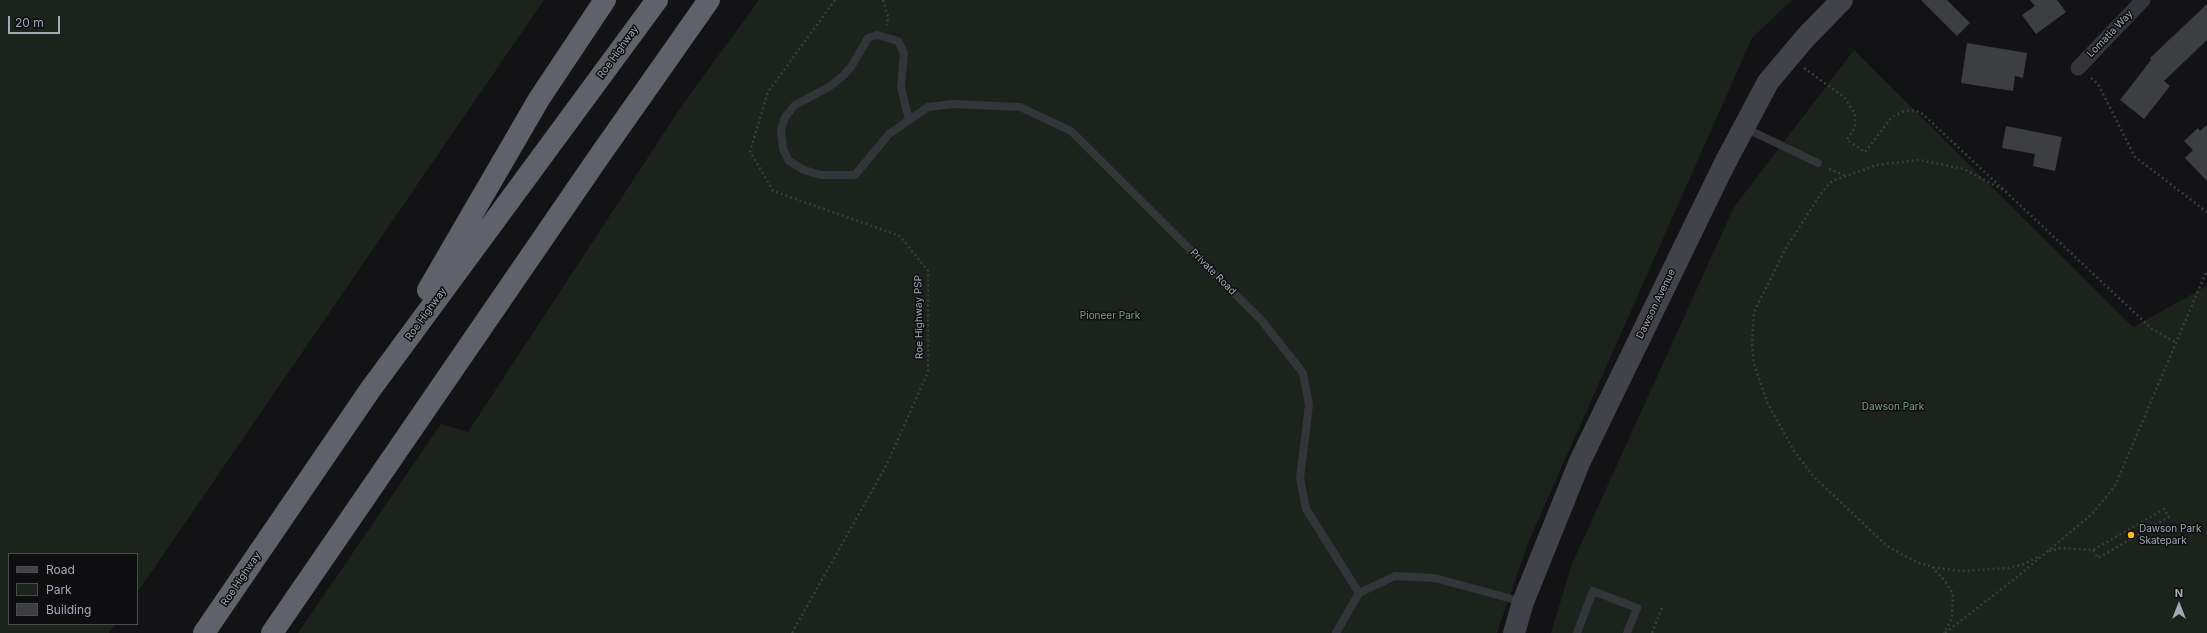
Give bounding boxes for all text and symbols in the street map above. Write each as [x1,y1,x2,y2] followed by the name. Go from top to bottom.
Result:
[10,8,62,34] scale bar
[2085,8,2135,60] street label: Lomatia Way
[15,15,44,30] text: 20 m
[595,23,641,81] street label: Roe Highway
[1188,247,1238,297] street label: Private Road
[1634,267,1678,341] street label: Dawson Avenue
[912,275,926,359] street label: Roe Highway PSP
[403,285,449,343] street label: Roe Highway
[1080,310,1140,322] park label: Pioneer Park
[1862,401,1924,413] park label: Dawson Park
[2139,523,2201,546] place label: Dawson Park Skatepark
[2126,530,2136,540] marker: Dawson Park Skatepark
[219,550,263,608] street label: Roe Highway
[8,553,138,625] legend
[46,562,75,577] text: Road
[46,582,72,597] text: Park
[2159,585,2199,625] north arrow
[2175,586,2183,600] text: N
[46,602,91,617] text: Building

